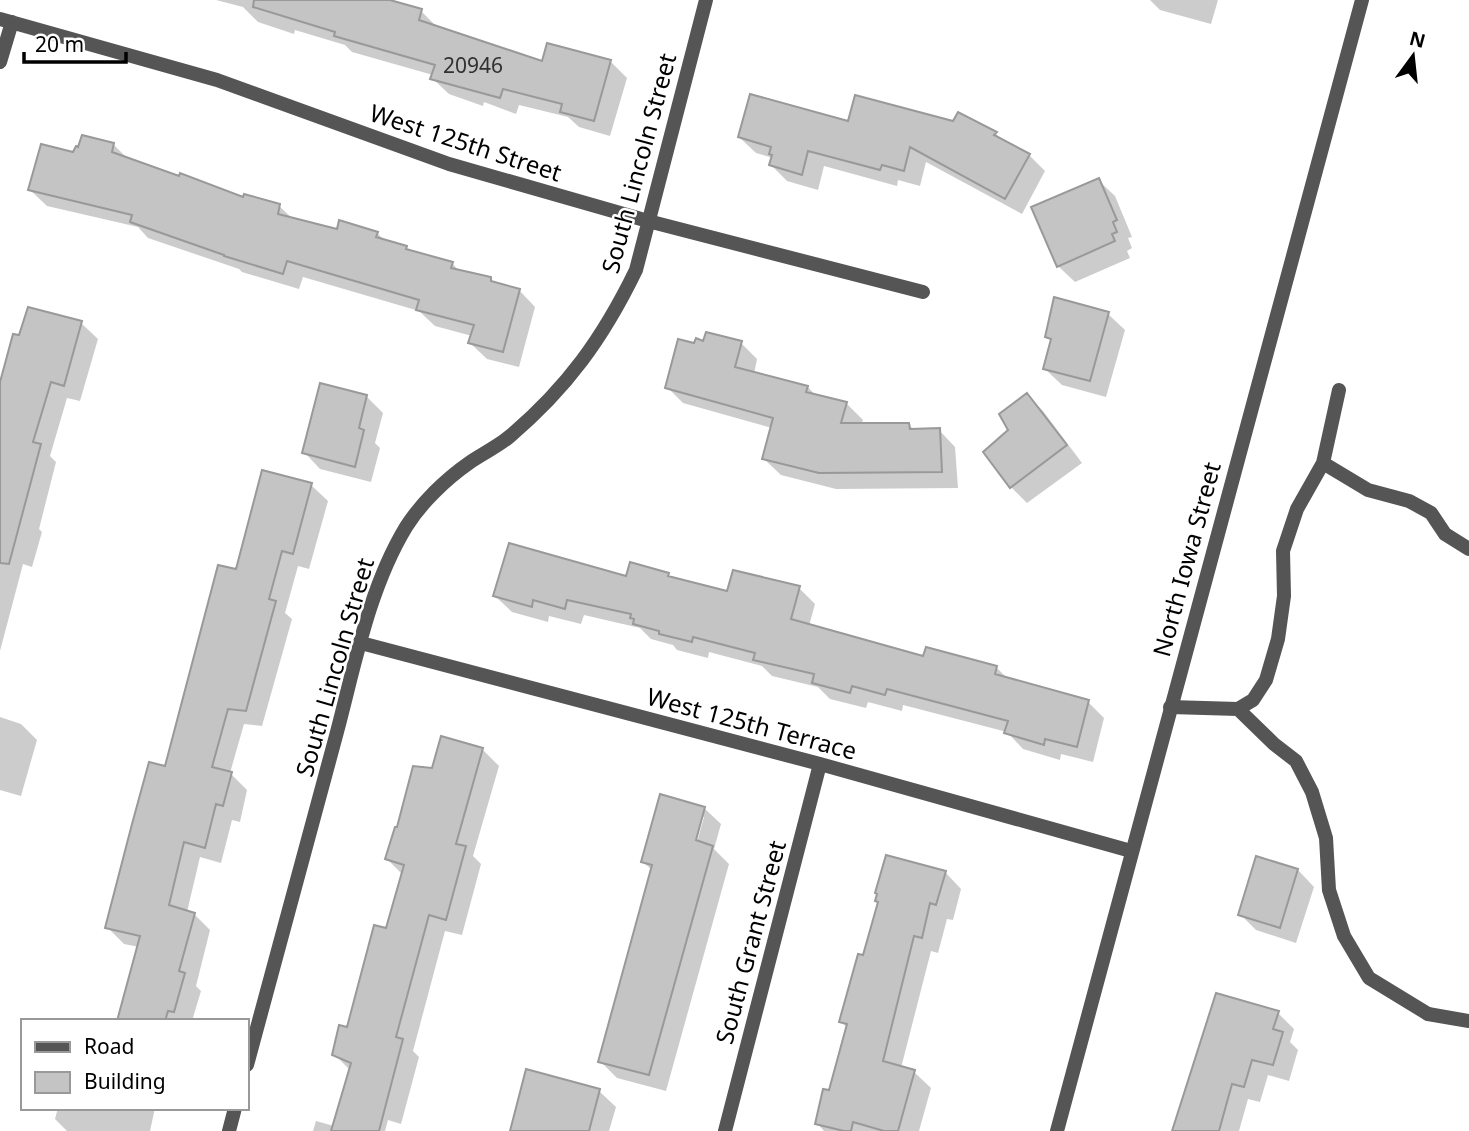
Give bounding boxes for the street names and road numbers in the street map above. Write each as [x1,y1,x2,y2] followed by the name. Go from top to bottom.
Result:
[593,49,683,277] street label: South Lincoln Street
[366,95,566,189] street label: West 125th Street
[1144,458,1228,660] street label: North Iowa Street
[287,553,381,780] street label: South Lincoln Street
[644,679,860,767] street label: West 125th Terrace
[707,836,793,1047] street label: South Grant Street

